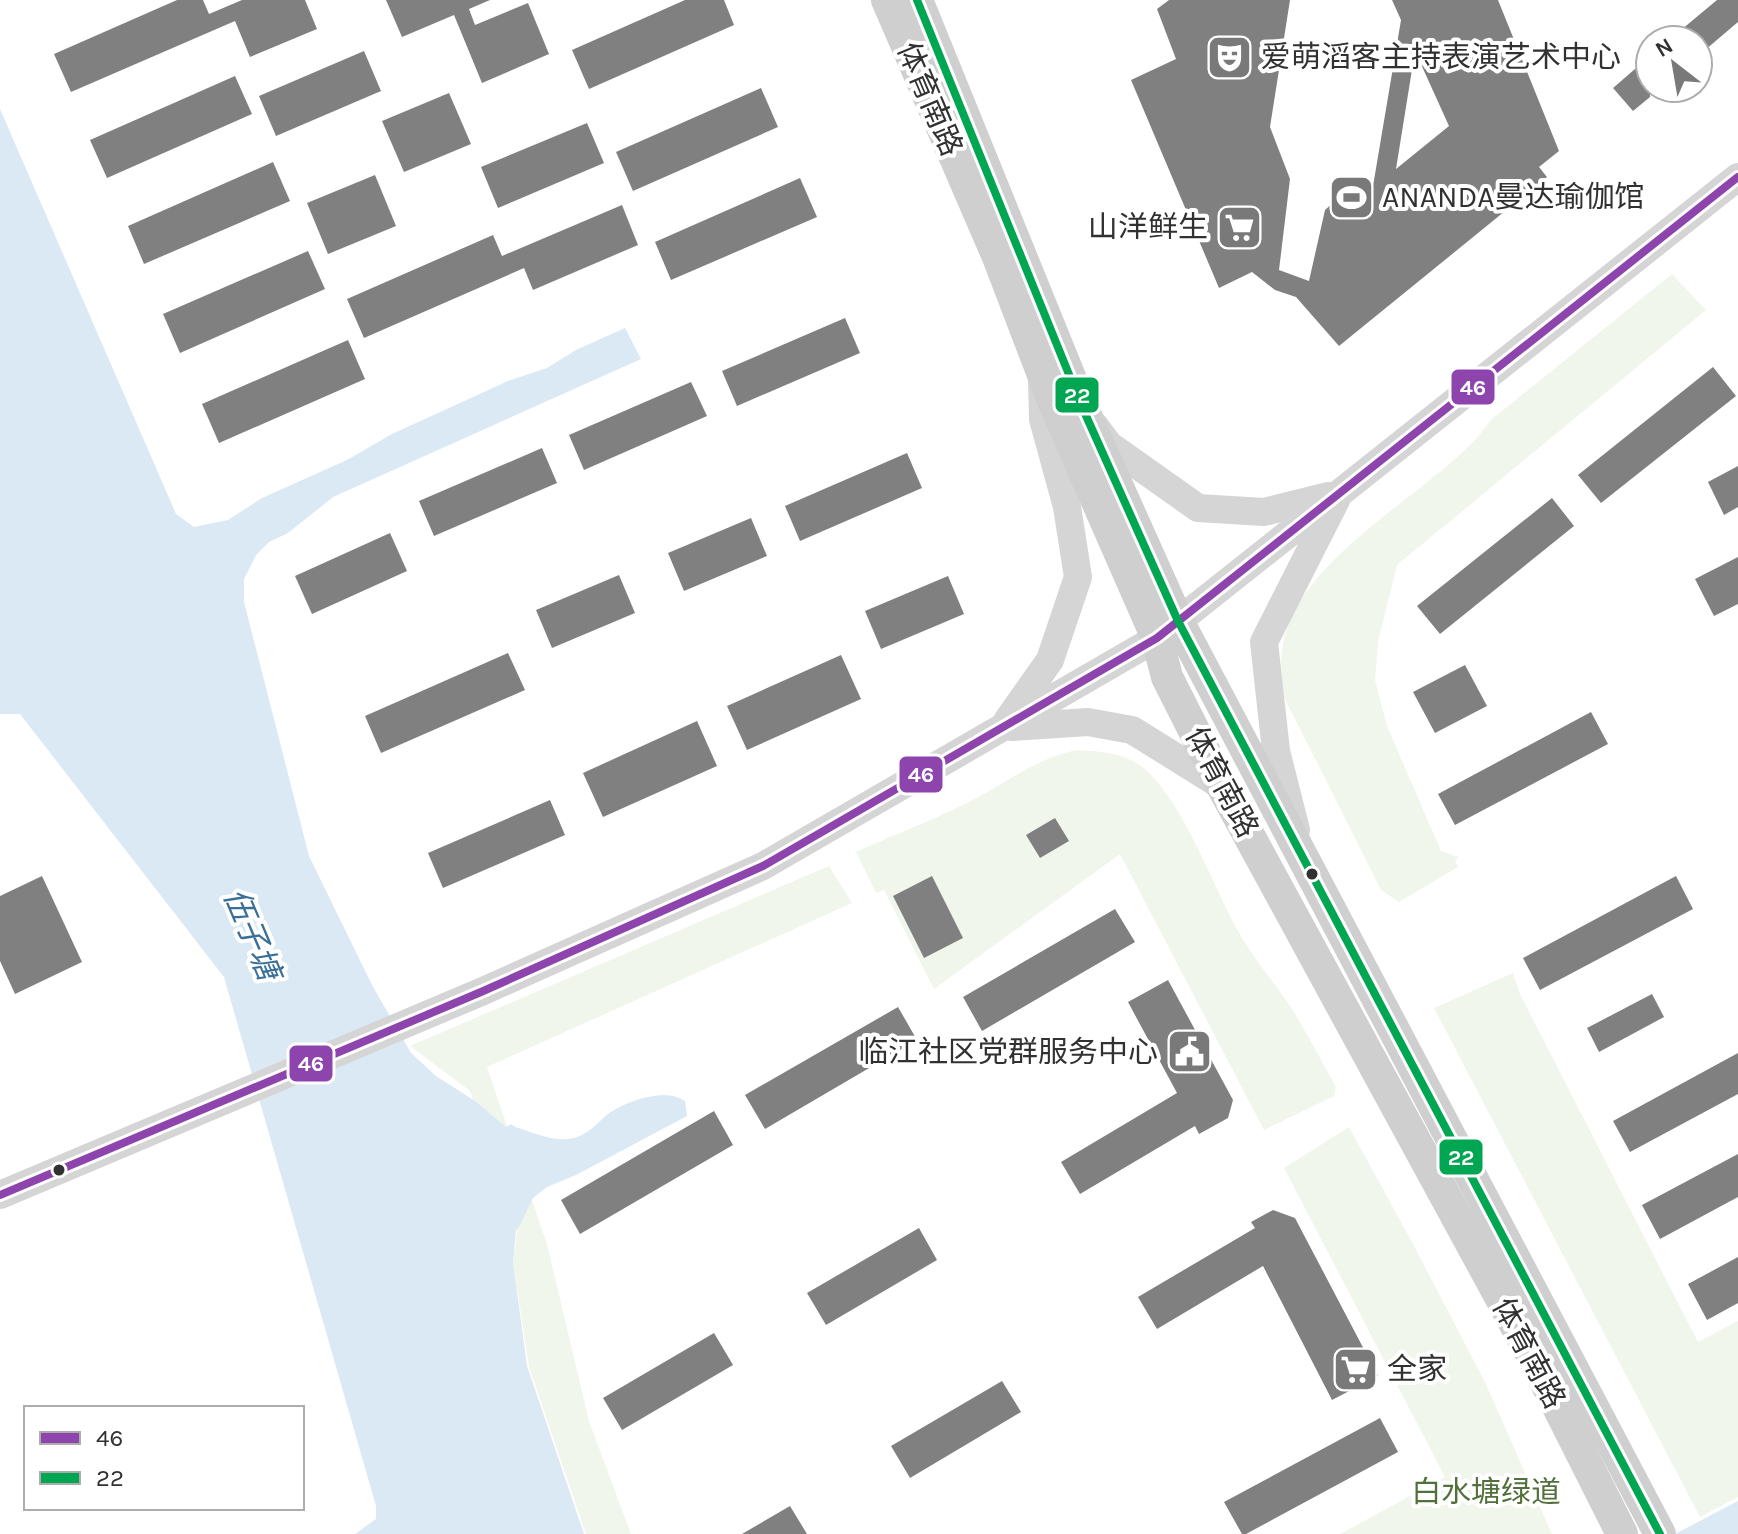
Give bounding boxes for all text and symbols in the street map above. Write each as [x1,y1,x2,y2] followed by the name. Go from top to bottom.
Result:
[1634,24,1714,104] north arrow
[1206,33,1254,81] theatre icon: 爱萌滔客主持表演艺术中心
[1651,33,1678,63] text: N
[890,37,970,161] street label: 体育南路
[1261,39,1621,75] place label: 爱萌滔客主持表演艺术中心
[1327,173,1375,221] sports icon: ANANDA曼达瑜伽馆
[1382,179,1645,215] place label: ANANDA曼达瑜伽馆
[1215,203,1263,251] supermarket icon: 山洋鲜生
[1088,209,1208,245] place label: 山洋鲜生
[1450,368,1496,406] line badge: 46
[1460,375,1486,401] text: 46
[1054,376,1100,414] line badge: 22
[1064,383,1090,409] text: 22
[1178,721,1266,843] street label: 体育南路
[898,755,944,794] line badge: 46
[908,762,934,788] text: 46
[1304,866,1320,882] unlabelled marker
[216,883,290,990] water label: 伍子塘
[1165,1028,1213,1076] public building icon: 临江社区党群服务中心
[858,1034,1158,1070] place label: 临江社区党群服务中心
[288,1044,334,1083] line badge: 46
[298,1051,324,1077] text: 46
[1438,1138,1484,1176] line badge: 22
[1448,1145,1474,1171] text: 22
[51,1162,67,1178] unlabelled marker
[1485,1292,1573,1414] street label: 体育南路
[1332,1345,1380,1393] supermarket icon: 全家
[1387,1351,1447,1387] place label: 全家
[24,1406,304,1510] legend
[96,1424,123,1452] text: 46
[96,1464,124,1492] text: 22
[1411,1474,1561,1510] park label: 白水塘绿道

